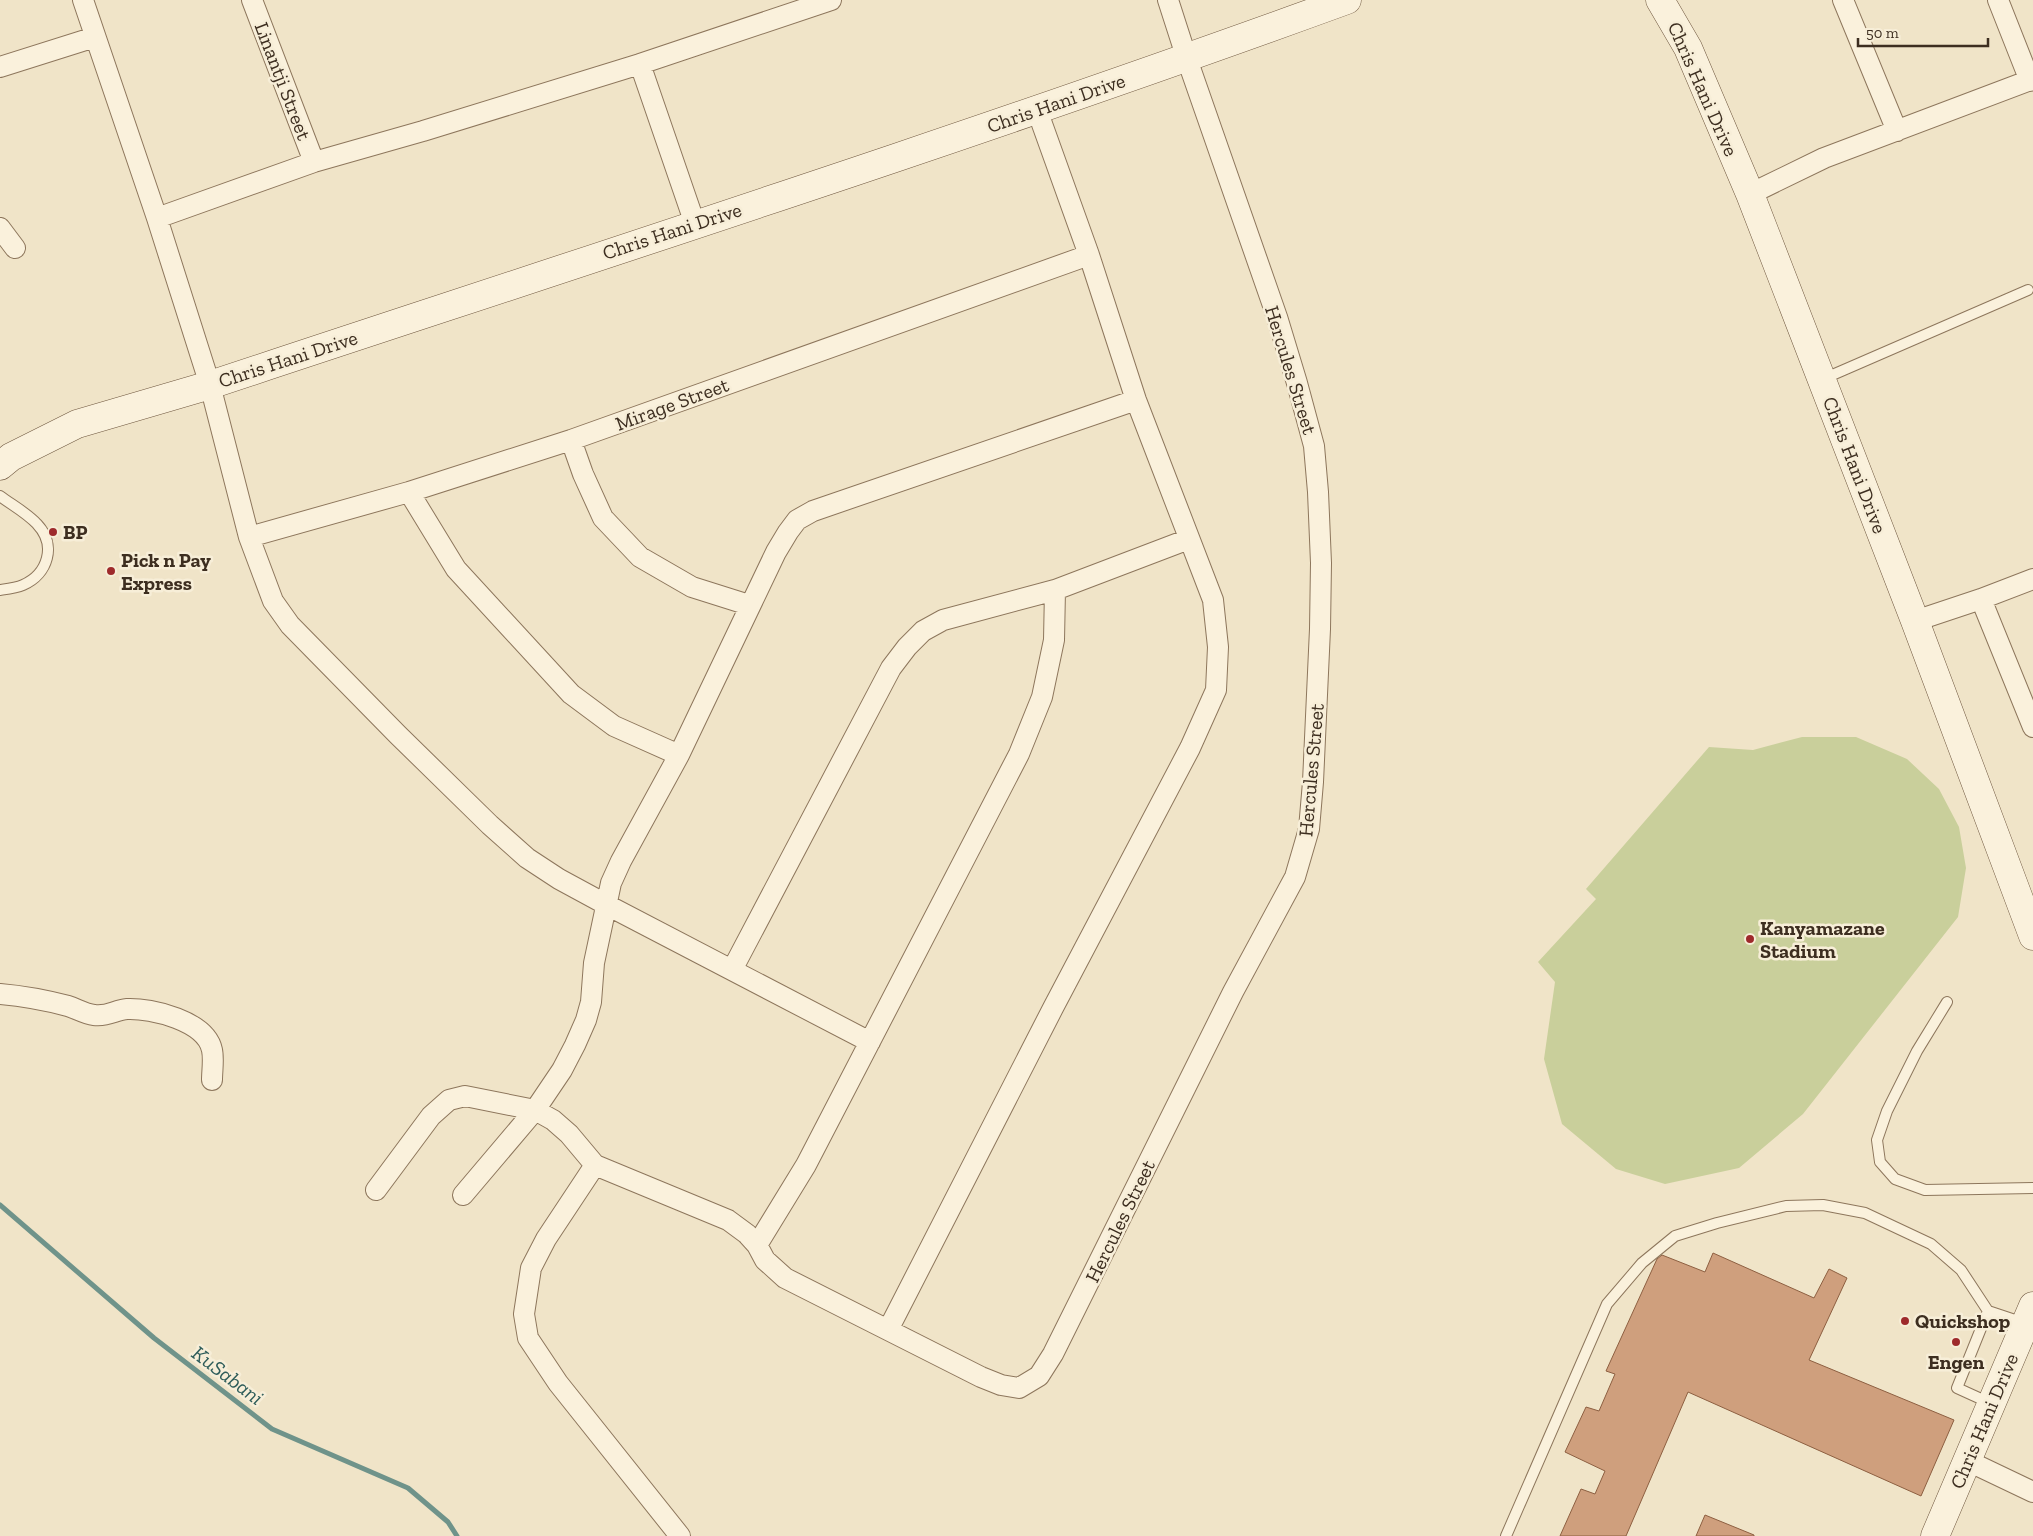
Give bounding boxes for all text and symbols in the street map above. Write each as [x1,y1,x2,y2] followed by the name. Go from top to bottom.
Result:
[1858,15,1988,47] scale bar
[1663,18,1743,160] street label: Chris Hani Drive
[250,19,317,144] street label: Linantji Street
[1866,24,1899,42] text: 50 m
[984,68,1128,138] street label: Chris Hani Drive
[599,197,745,265] street label: Chris Hani Drive
[1260,303,1322,438] street label: Hercules Street
[215,325,361,393] street label: Chris Hani Drive
[612,372,733,436] street label: Mirage Street
[1818,393,1892,537] street label: Chris Hani Drive
[63,520,87,544] place label: BP
[47,526,59,538] marker: BP
[121,548,211,595] place label: Pick n Pay Express
[105,565,117,577] marker: Pick n Pay Express
[1293,702,1329,838] street label: Hercules Street
[1760,916,1885,963] place label: Kanyamazane Stadium
[1744,933,1756,945] marker: Kanyamazane Stadium
[1080,1155,1160,1286] street label: Hercules Street
[1915,1309,2010,1333] place label: Quickshop
[1899,1315,1911,1327] marker: Quickshop
[1950,1336,1962,1348] marker: Engen
[187,1340,269,1410] water label: KuSabani
[1928,1350,1984,1374] place label: Engen
[1945,1350,2023,1492] street label: Chris Hani Drive

